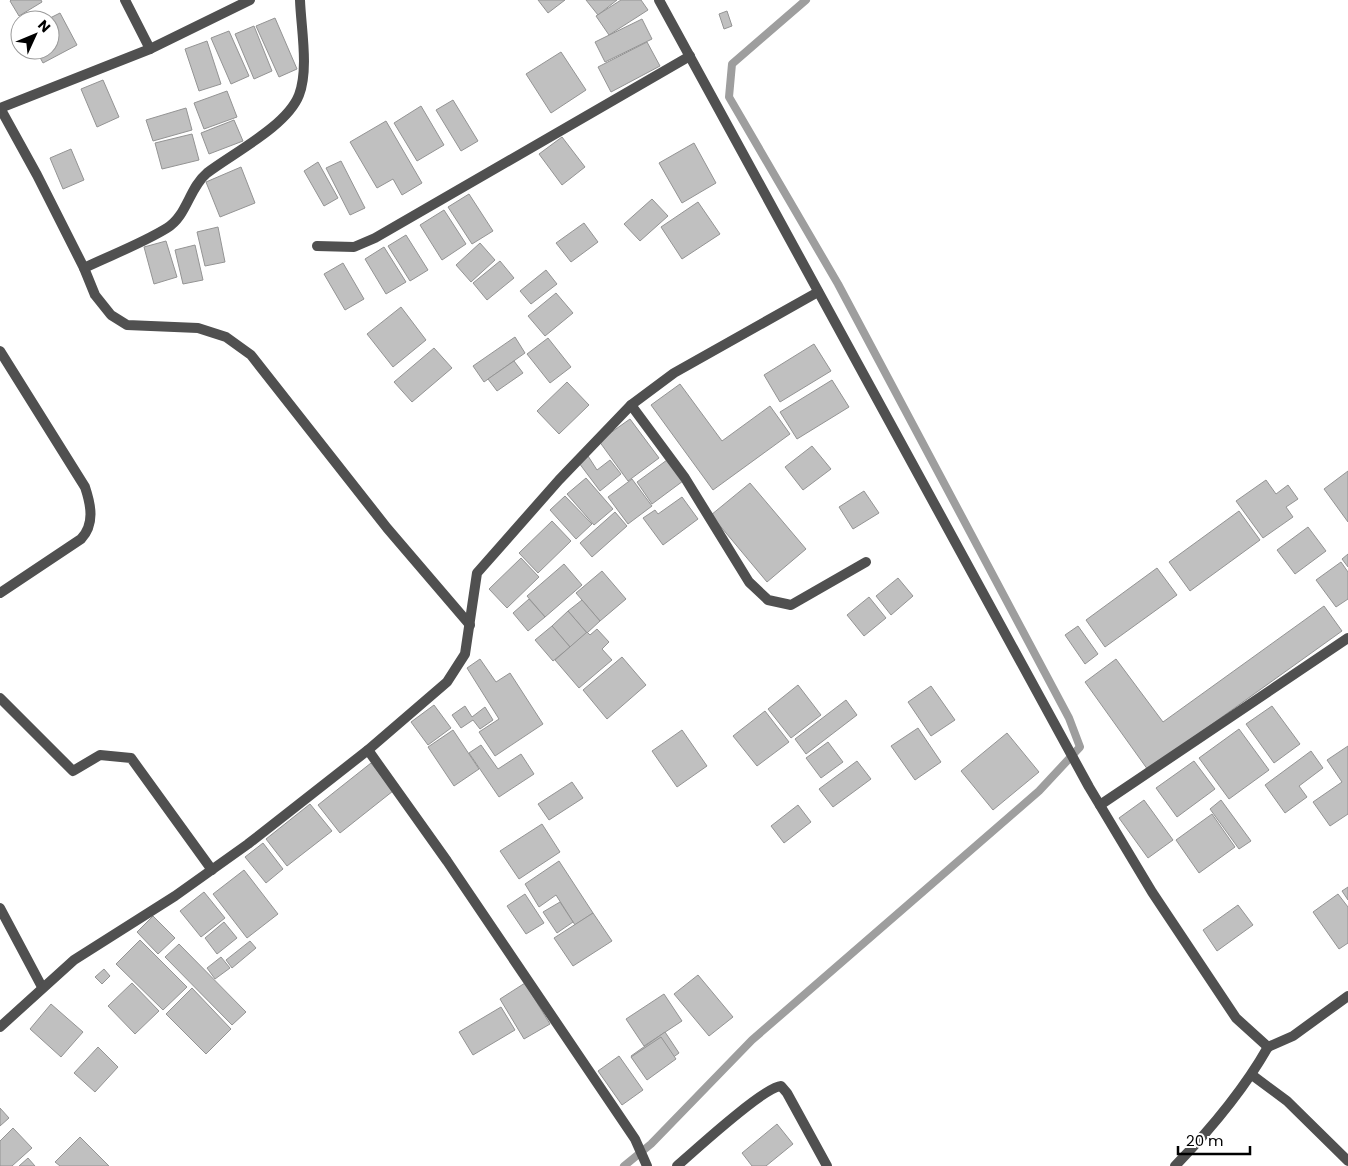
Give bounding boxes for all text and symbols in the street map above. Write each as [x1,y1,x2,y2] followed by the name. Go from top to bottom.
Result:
[10,10,60,60] north arrow
[34,15,55,37] text: N
[1178,1124,1250,1156] scale bar
[1186,1130,1224,1151] text: 20 m

